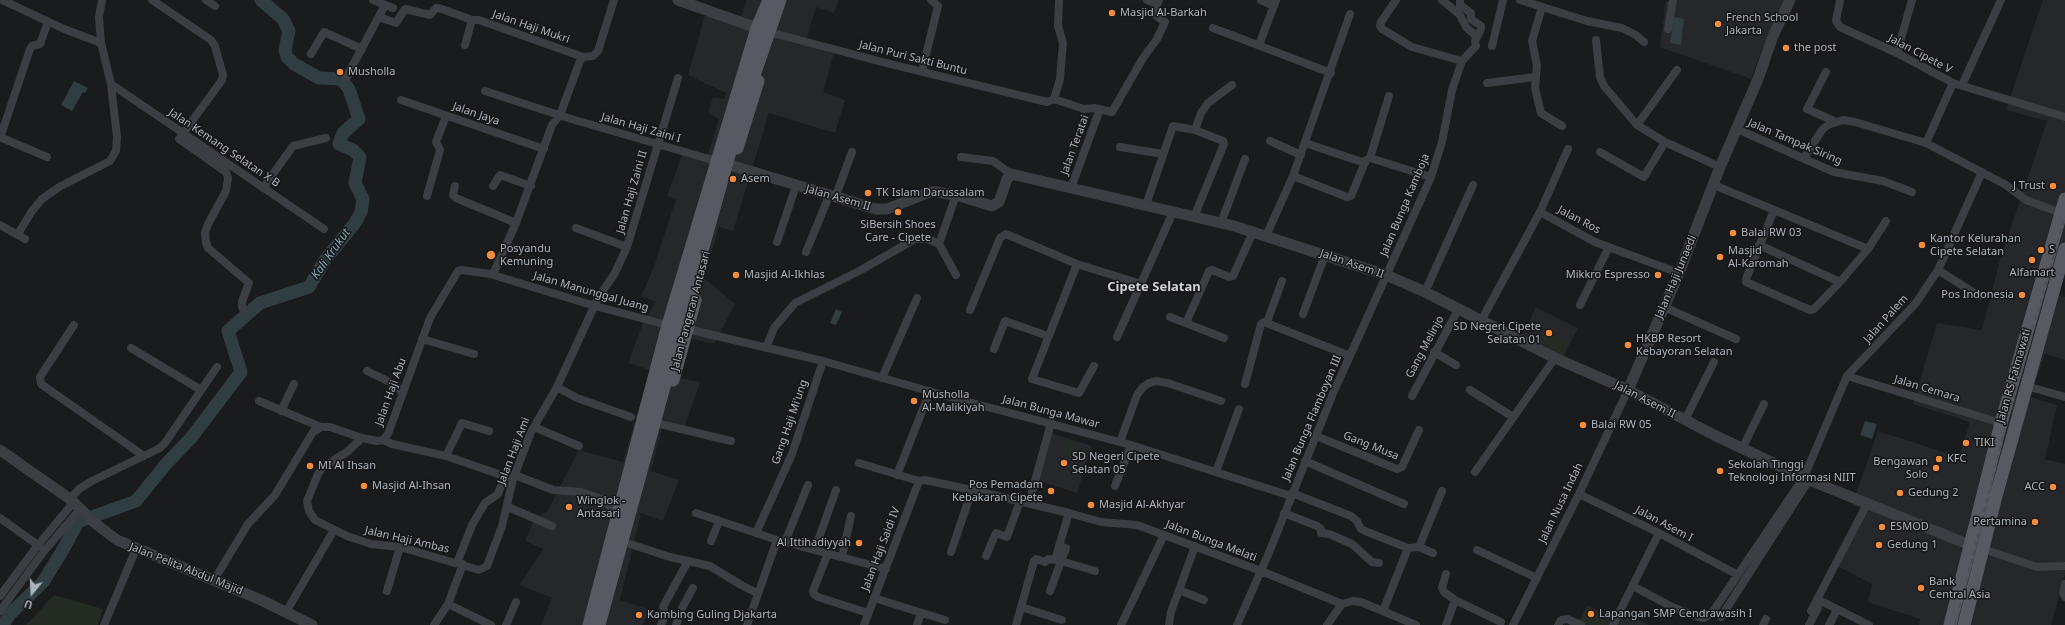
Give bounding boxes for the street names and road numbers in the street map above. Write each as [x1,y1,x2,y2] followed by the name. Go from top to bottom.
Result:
[491,8,571,46] street label: Jalan Haji Mukri
[1886,32,1954,76] street label: Jalan Cipete V
[858,38,968,78] street label: Jalan Puri Sakti Buntu
[451,100,501,128] street label: Jalan Jaya
[166,106,282,190] street label: Jalan Kemang Selatan X B
[600,110,682,146] street label: Jalan Haji Zaini I
[1058,113,1092,177] street label: Jalan Teratai
[1746,116,1844,168] street label: Jalan Tampak Siring
[614,149,650,235] street label: Jalan Haji Zaini II
[1377,152,1433,258] street label: Jalan Bunga Kamboja
[804,182,872,214] street label: Jalan Asem II
[1555,203,1603,237] street label: Jalan Ros
[1652,233,1700,321] street label: Jalan Haji Junaedi
[1318,247,1386,281] street label: Jalan Asem II
[669,250,713,372] street label: Jalan Pangeran Antasari
[532,269,650,315] street label: Jalan Manunggal Juang
[1861,292,1911,346] street label: Jalan Palem
[1403,314,1447,380] street label: Gang Melinjo
[1994,327,2034,425] street label: Jalan RS Fatmawati
[1280,353,1344,483] street label: Jalan Bunga Flamboyan III
[373,356,409,428] street label: Jalan Haji Abu
[1893,373,1961,405] street label: Jalan Cemara
[769,378,811,466] street label: Gang Haji Mi'ung
[1612,379,1678,421] street label: Jalan Asem II
[1001,393,1101,431] street label: Jalan Bunga Mawar
[495,416,533,486] street label: Jalan Haji Ami
[1341,429,1401,463] street label: Gang Musa
[1536,461,1586,545] street label: Jalan Nusa Indah
[1633,503,1695,545] street label: Jalan Asem I
[859,505,903,593] street label: Jalan Haji Saidi IV
[1164,518,1258,564] street label: Jalan Bunga Melati
[364,524,450,556] street label: Jalan Haji Ambas
[127,540,245,598] street label: Jalan Pelita Abdul Majid

